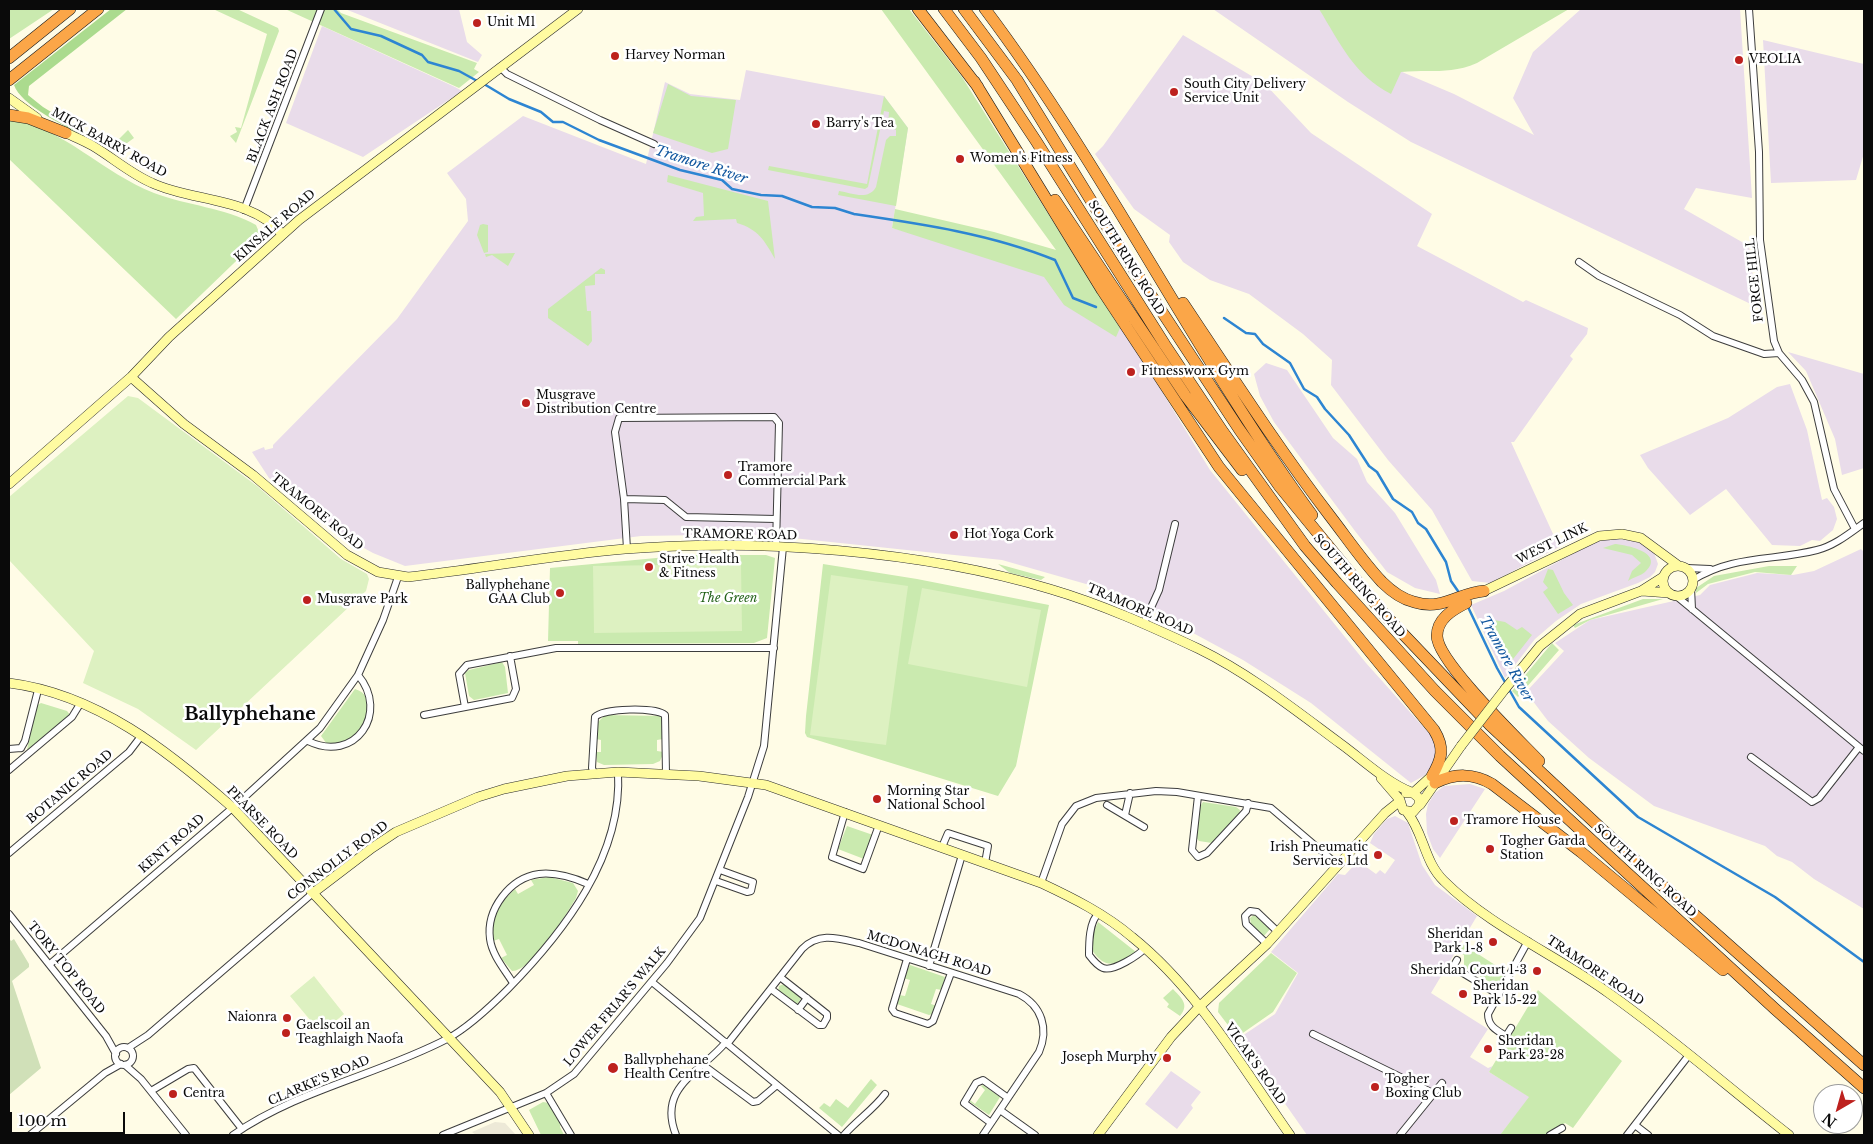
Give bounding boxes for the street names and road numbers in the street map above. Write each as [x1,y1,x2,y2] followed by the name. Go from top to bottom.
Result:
[245,47,301,165] street label: BLACK ASH ROAD
[49,105,169,181] street label: MICK BARRY ROAD
[231,187,319,265] street label: KINSALE ROAD
[1085,198,1167,318] street label: SOUTH RING ROAD
[1743,237,1767,323] street label: FORGE HILL
[268,470,366,554] street label: TRAMORE ROAD
[1514,521,1590,567] street label: WEST LINK
[683,527,797,543] street label: TRAMORE ROAD
[1310,531,1408,641] street label: SOUTH RING ROAD
[1085,581,1195,639] street label: TRAMORE ROAD
[24,747,116,827] street label: BOTANIC ROAD
[224,784,300,862] street label: PEARSE ROAD
[136,812,208,876] street label: KENT ROAD
[285,818,391,904] street label: CONNOLLY ROAD
[1591,821,1699,921] street label: SOUTH RING ROAD
[24,919,108,1017] street label: TORY TOP ROAD
[865,928,993,980] street label: MCDONAGH ROAD
[1544,933,1646,1009] street label: TRAMORE ROAD
[561,945,669,1069] street label: LOWER FRIAR'S WALK
[1221,1020,1289,1108] street label: VICAR'S ROAD
[266,1053,372,1109] street label: CLARKE'S ROAD

